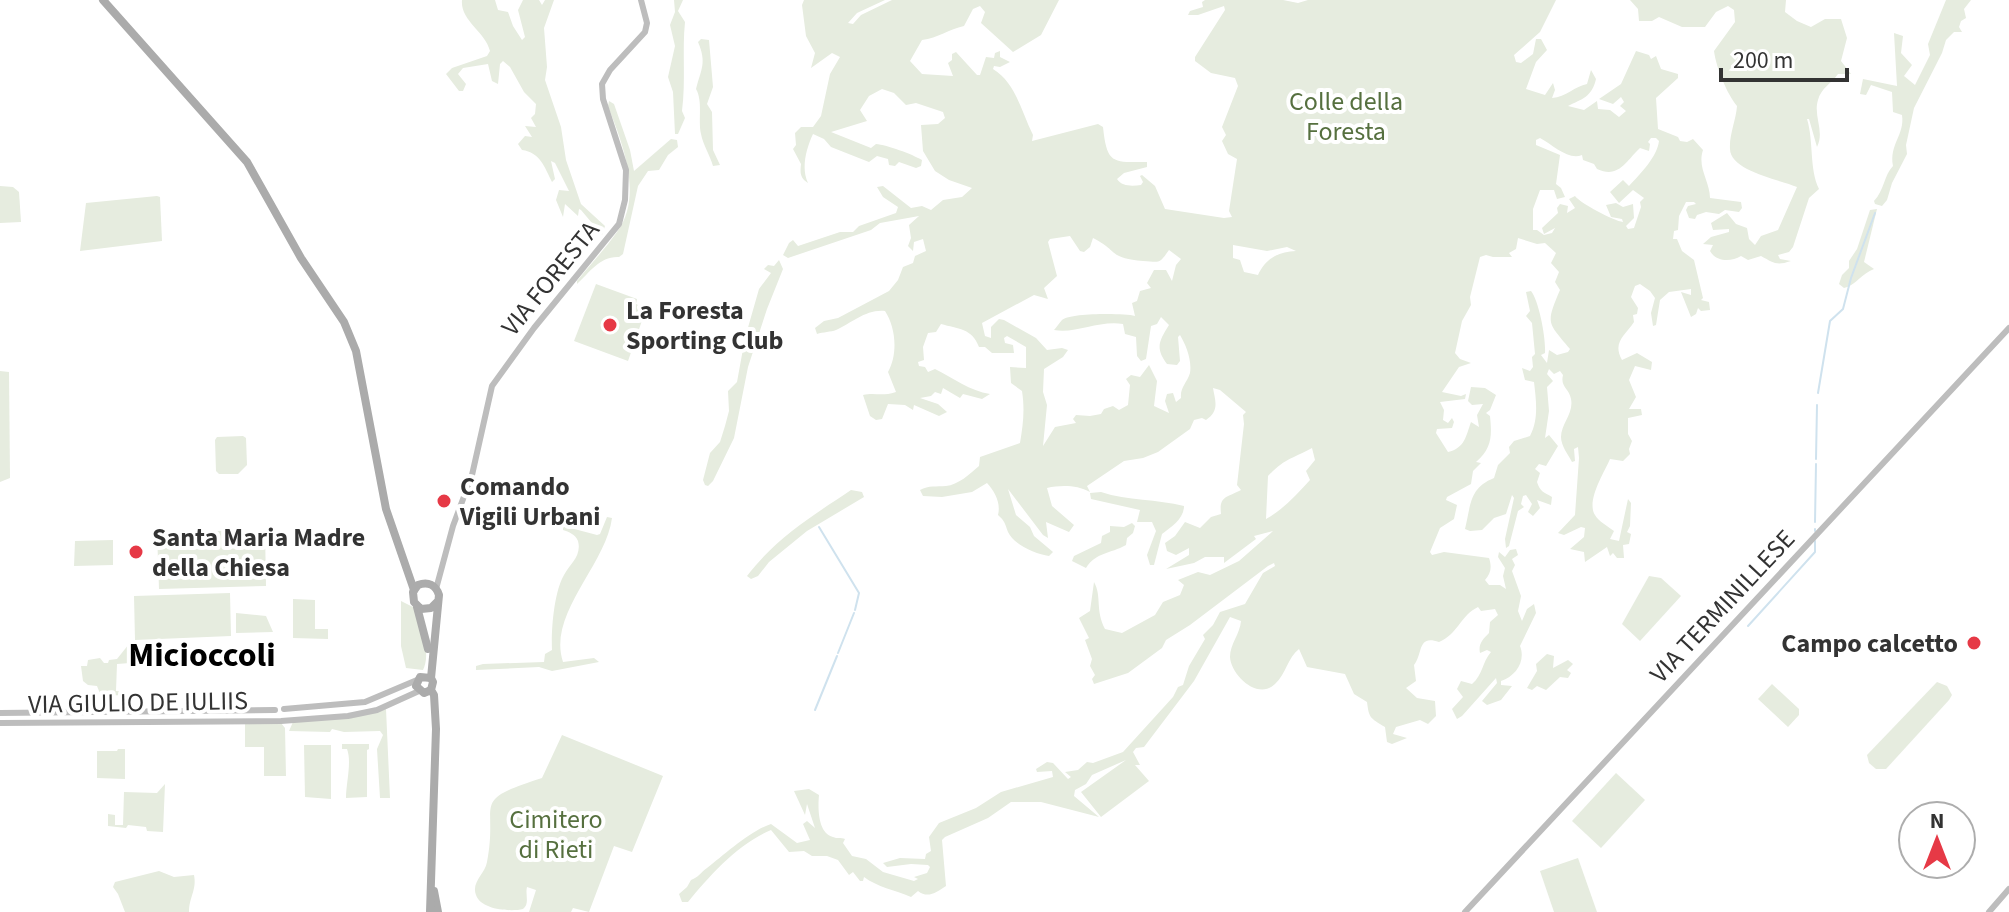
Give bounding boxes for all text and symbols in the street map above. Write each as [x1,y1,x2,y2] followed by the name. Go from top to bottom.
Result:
[1721,32,1847,82] scale bar
[1733,43,1793,78] text: 200 m
[1289,83,1403,150] park label: Colle della Foresta
[492,212,609,344] street label: VIA FORESTA
[626,292,783,359] place label: La Foresta Sporting Club
[601,316,619,334] marker: La Foresta Sporting Club
[459,468,601,535] place label: Comando Vigili Urbani
[435,492,453,510] marker: Comando Vigili Urbani
[152,519,365,586] place label: Santa Maria Madre della Chiesa
[1641,521,1803,691] street label: VIA TERMINILLESE
[127,543,145,561] marker: Santa Maria Madre della Chiesa
[1781,625,1958,662] place label: Campo calcetto
[128,631,276,680] district label: Micioccoli
[1965,634,1983,652] marker: Campo calcetto
[28,682,248,723] street label: VIA GIULIO DE IULIIS
[1897,800,1977,880] north arrow
[509,801,603,868] park label: Cimitero di Rieti
[1930,805,1944,837] text: N

